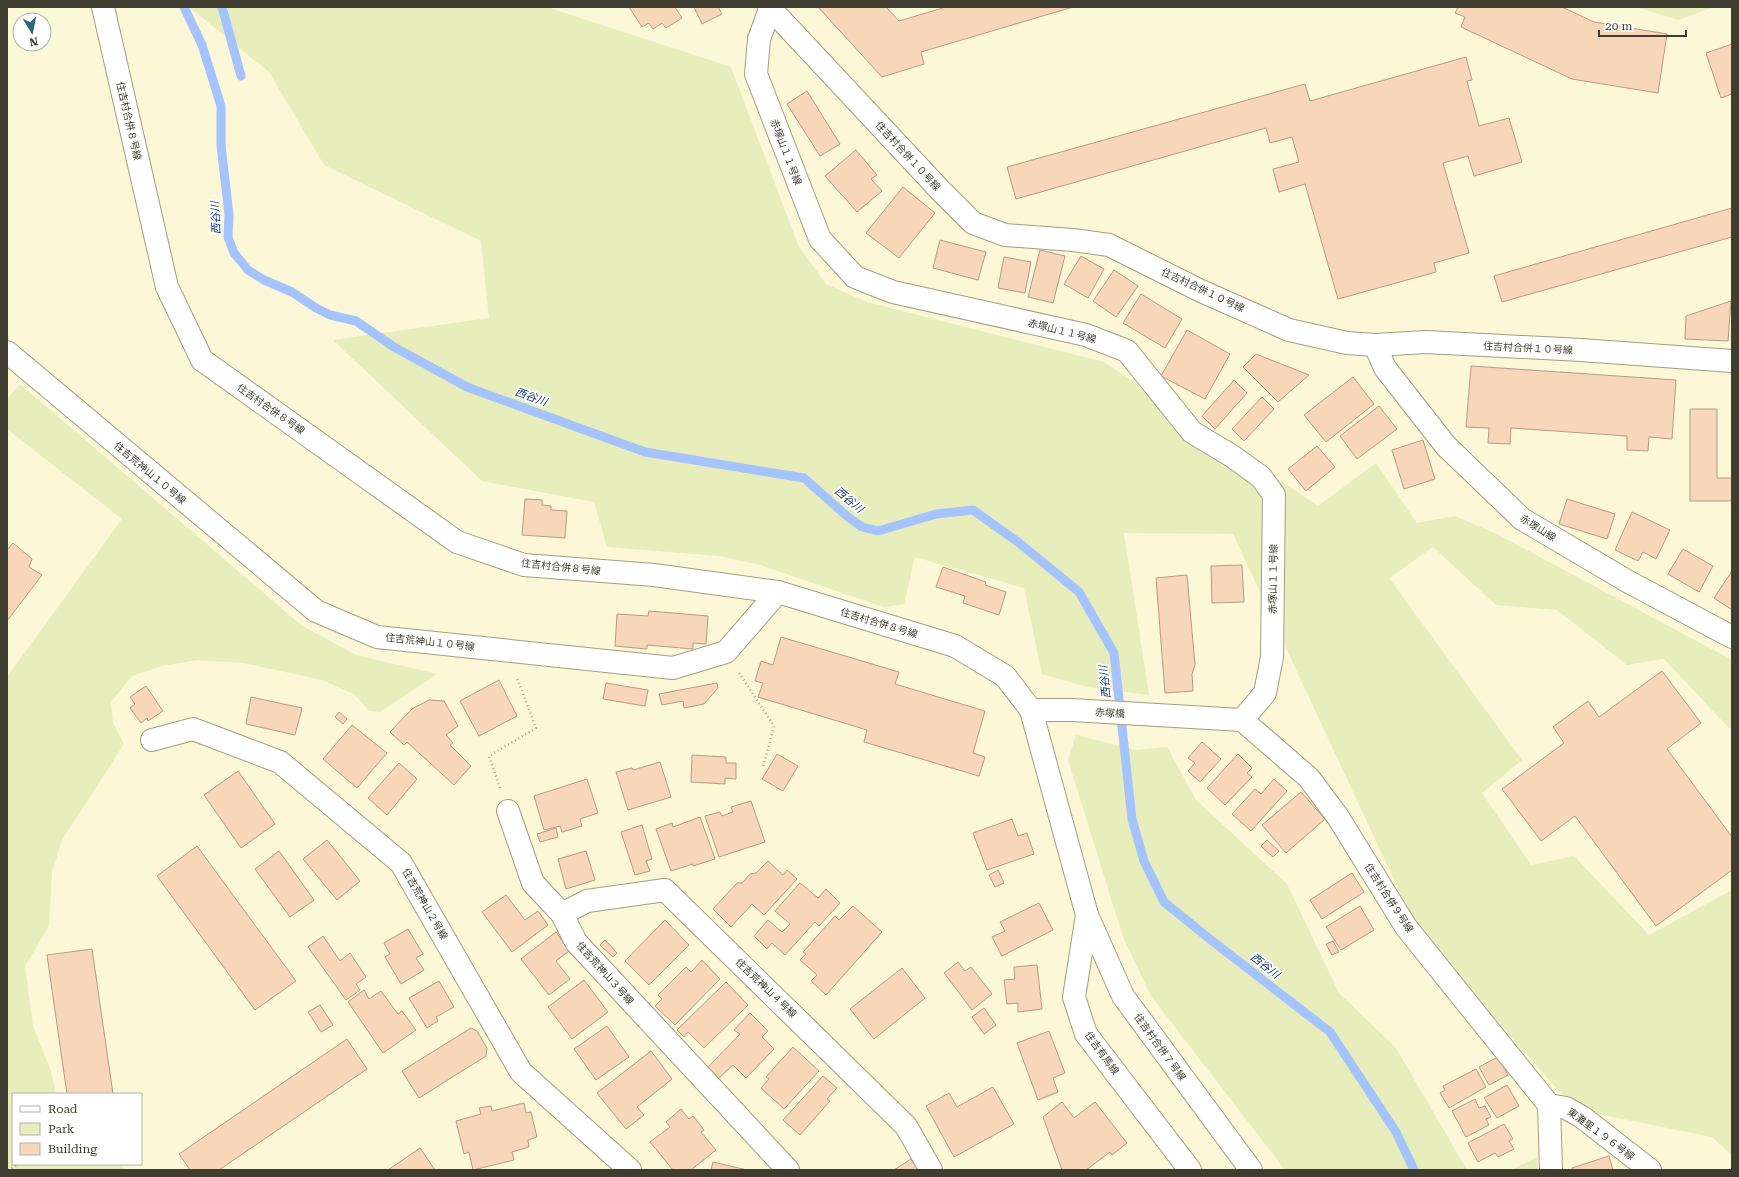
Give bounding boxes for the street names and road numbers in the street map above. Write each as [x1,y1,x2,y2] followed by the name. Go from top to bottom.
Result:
[115,81,143,161] street label: 住吉村合併８号線
[768,117,804,187] street label: 赤塚山１１号線
[873,119,943,193] street label: 住吉村合併１０号線
[1160,266,1246,314] street label: 住吉村合併１０号線
[1027,317,1097,345] street label: 赤塚山１１号線
[1483,340,1573,356] street label: 住吉村合併１０号線
[235,382,307,436] street label: 住吉村合併８号線
[112,440,188,506] street label: 住吉荒神山１０号線
[1518,513,1558,543] street label: 赤塚山線
[1267,544,1279,614] street label: 赤塚山１１号線
[521,557,601,577] street label: 住吉村合併８号線
[839,606,919,640] street label: 住吉村合併８号線
[385,632,475,652] street label: 住吉荒神山１０号線
[1095,706,1125,720] street label: 赤塚橋
[1363,861,1415,935] street label: 住吉村合併９号線
[400,867,450,941] street label: 住吉荒神山２号線
[574,940,636,1006] street label: 住吉荒神山３号線
[733,956,799,1020] street label: 住吉荒神山４号線
[1132,1011,1188,1083] street label: 住吉村合併７号線
[1083,1030,1121,1076] street label: 住吉有馬線
[1565,1106,1637,1162] street label: 東灘里１９６号線

